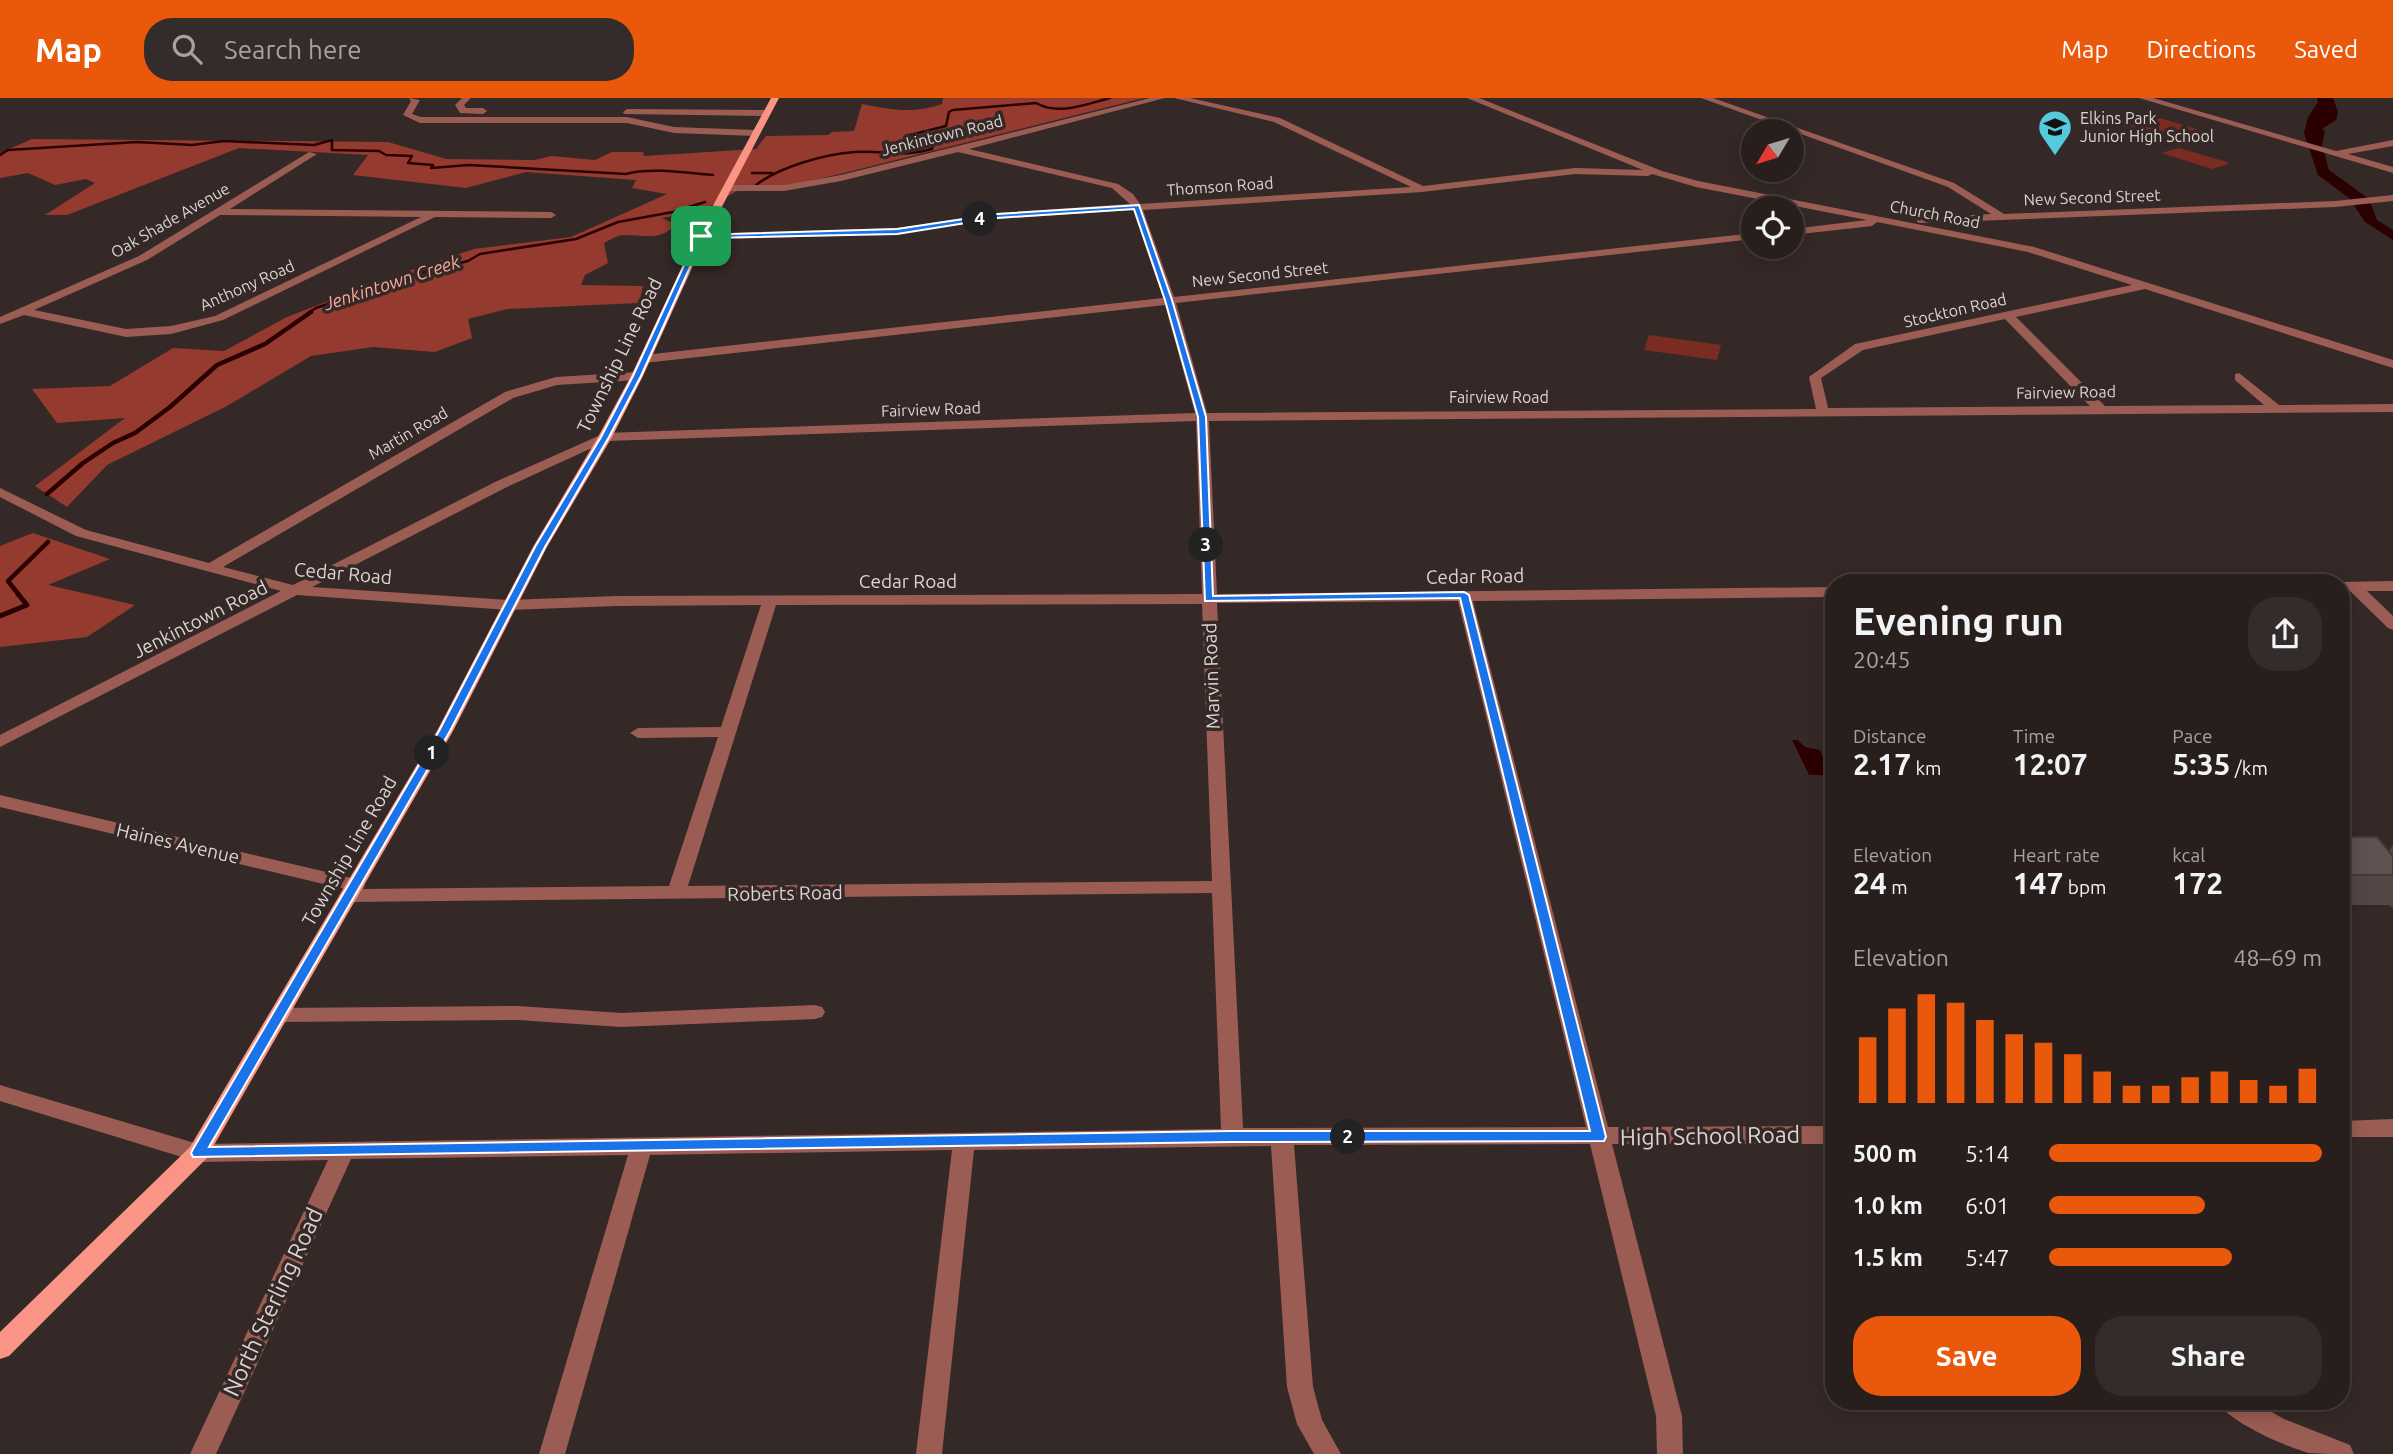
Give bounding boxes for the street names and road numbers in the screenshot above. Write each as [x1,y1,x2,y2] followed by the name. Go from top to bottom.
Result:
[879,111,1005,159] street label: Jenkintown Road
[1166,173,1274,199] street label: Thomson Road
[108,179,232,261] street label: Oak Shade Avenue
[2023,186,2162,208] street label: New Second Street
[1888,196,1982,232] street label: Church Road
[197,256,297,314] street label: Anthony Road
[1191,258,1330,290] street label: New Second Street
[572,274,666,436] street label: Township Line Road
[1902,289,2008,331] street label: Stockton Road
[2016,382,2116,402] street label: Fairview Road
[1449,388,1549,406] street label: Fairview Road
[881,398,981,420] street label: Fairview Road
[365,403,451,463] street label: Martin Road
[293,558,393,588] street label: Cedar Road
[1426,564,1524,588] street label: Cedar Road
[859,570,957,592] street label: Cedar Road
[129,576,271,662] street label: Jenkintown Road
[1198,622,1224,730] street label: Marvin Road
[297,772,401,930] street label: Township Line Road
[114,818,242,868] street label: Haines Avenue
[727,881,843,905] street label: Roberts Road
[1620,1121,1800,1150] street label: High School Road
[218,1204,327,1400] street label: North Sterling Road

